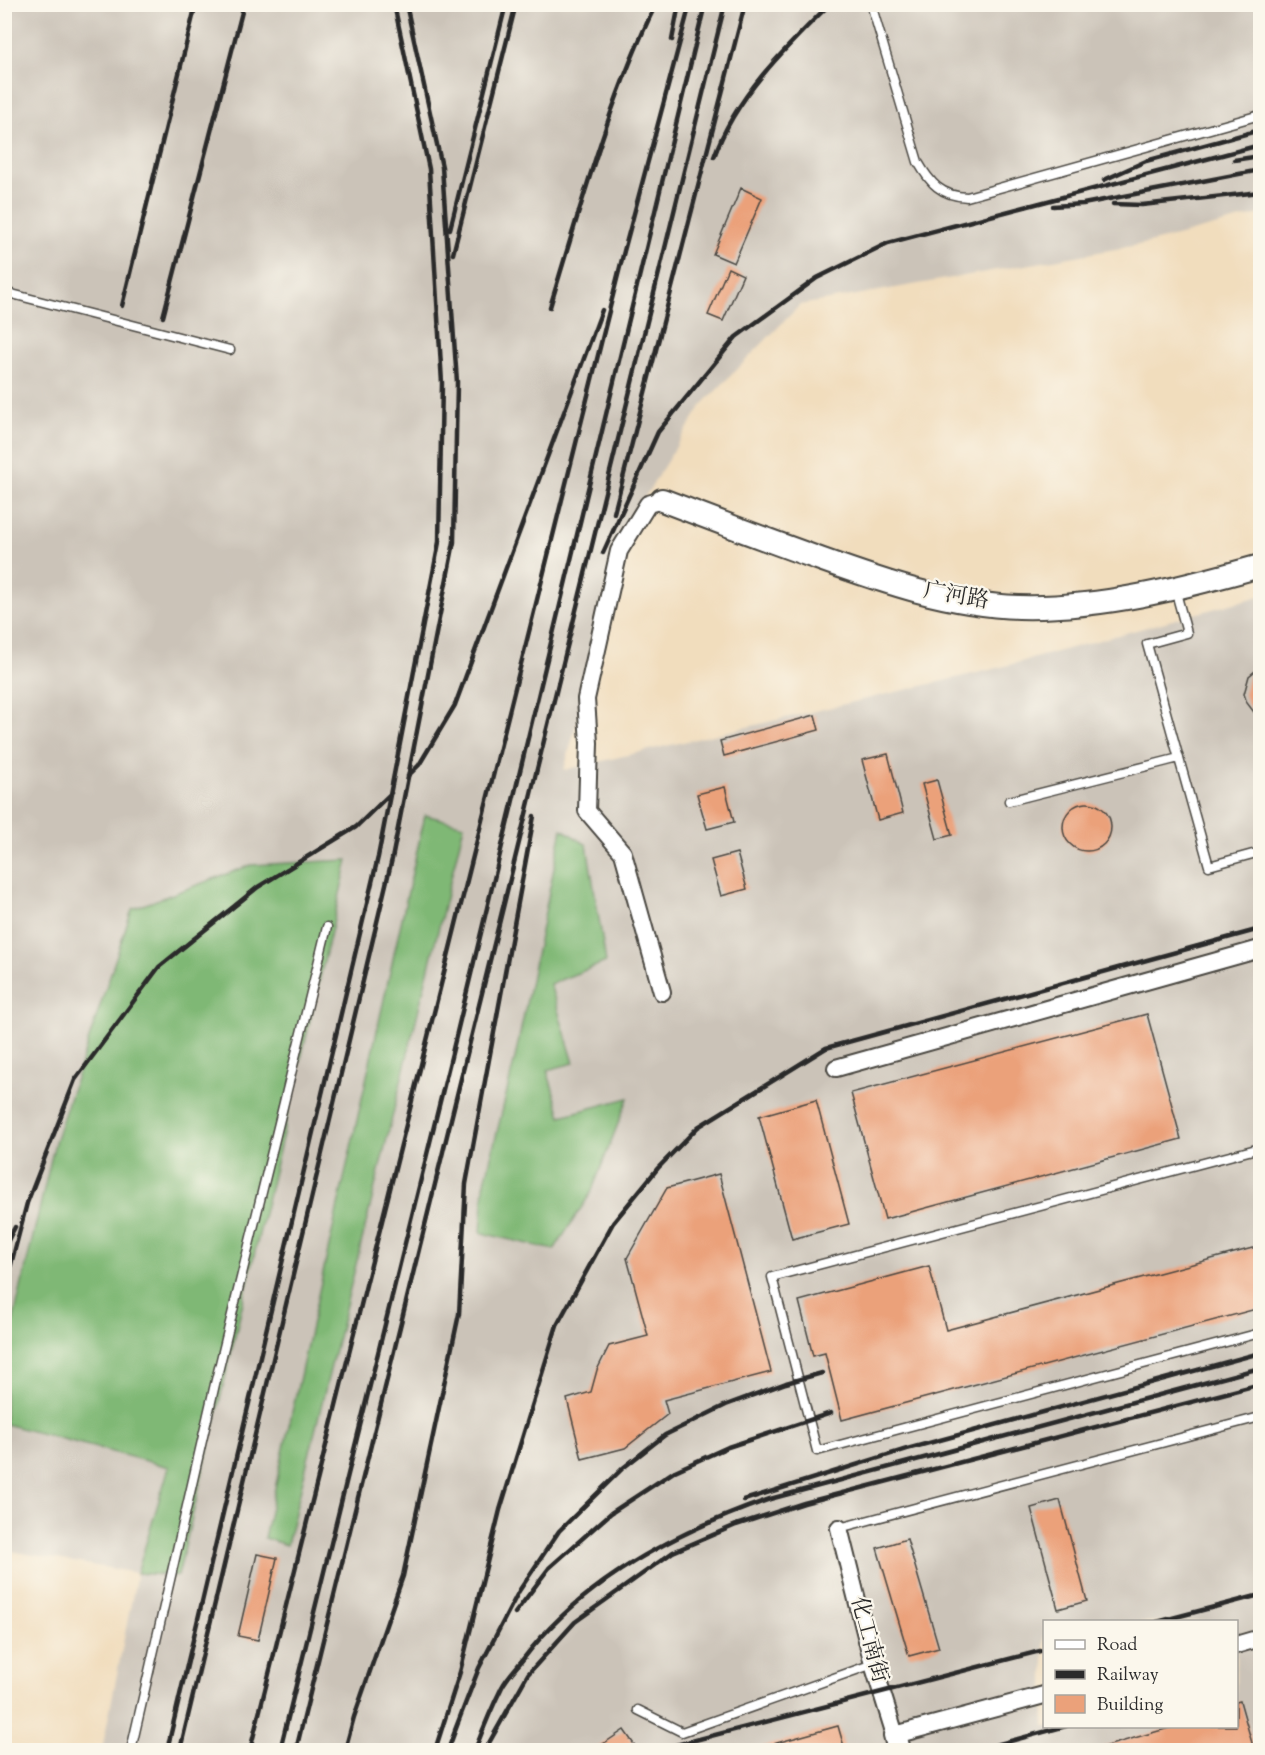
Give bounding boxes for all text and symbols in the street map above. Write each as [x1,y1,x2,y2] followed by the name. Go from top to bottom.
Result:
[921,576,991,618] street label: 广河路
[841,1593,895,1687] street label: 化工南街
[1043,1620,1238,1728] legend
[1097,1633,1137,1659] text: Road
[1097,1663,1159,1689] text: Railway
[1097,1693,1163,1719] text: Building

